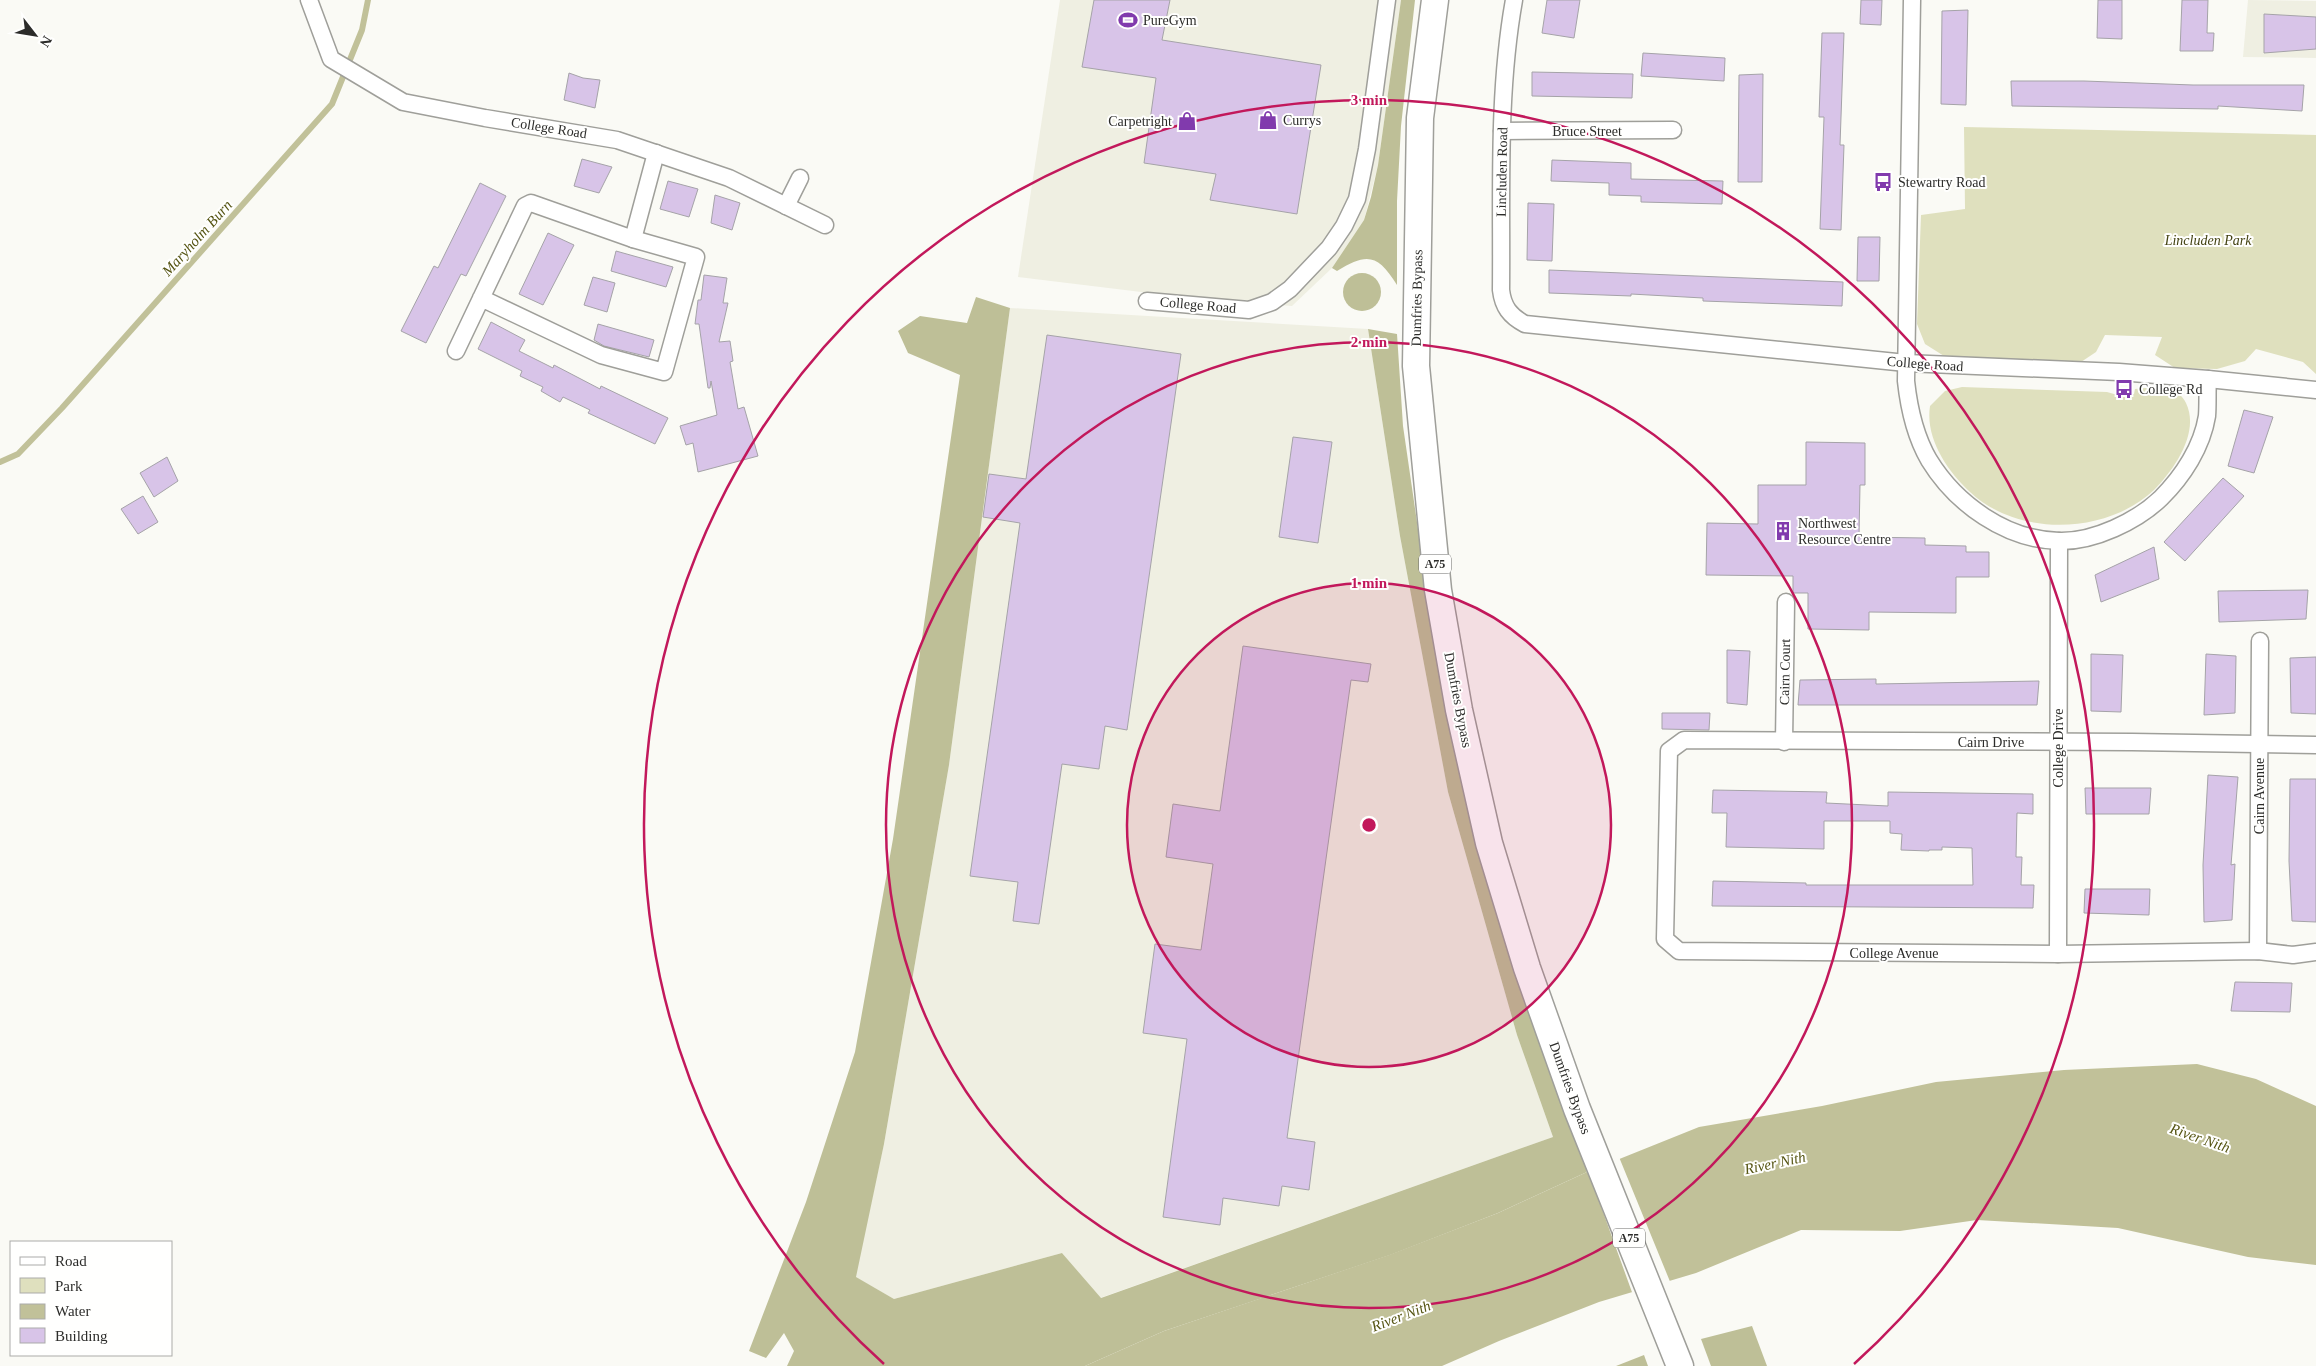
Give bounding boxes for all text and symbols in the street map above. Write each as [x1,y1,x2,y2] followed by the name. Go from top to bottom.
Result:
[1117,9,1139,31] sports icon: PureGym
[10,10,60,60] north arrow
[1143,13,1197,28] place label: PureGym
[37,33,55,50] text: N
[1351,92,1388,108] text: 3 min
[1257,109,1279,131] shop icon: Currys
[1176,110,1198,132] shop icon: Carpetright
[1283,113,1321,128] place label: Currys
[1108,114,1172,129] place label: Carpetright
[510,115,588,141] street label: College Road
[1552,124,1622,139] street label: Bruce Street
[1494,127,1510,217] street label: Lincluden Road
[1872,171,1894,193] bus stop icon: Stewartry Road
[1898,175,1985,190] place label: Stewartry Road
[158,197,235,280] water label: Maryholm Burn
[2164,233,2252,248] park label: Lincluden Park
[1409,249,1425,347] street label: Dumfries Bypass
[1159,294,1237,316] street label: College Road
[1351,334,1388,350] text: 2 min
[1886,354,1964,374] street label: College Road
[2113,378,2135,400] bus stop icon: College Rd
[2139,382,2202,397] place label: College Rd
[1798,516,1891,547] place label: Northwest Resource Centre
[1772,520,1794,542] building icon: Northwest Resource Centre
[1419,554,1451,574] road number: A75
[1351,575,1388,591] text: 1 min
[1777,639,1793,705] street label: Cairn Court
[1441,651,1475,749] street label: Dumfries Bypass
[2051,709,2066,787] street label: College Drive
[1958,735,2024,750] street label: Cairn Drive
[2252,758,2267,834] street label: Cairn Avenue
[1360,816,1378,834] centre of rings
[1850,946,1938,961] street label: College Avenue
[1546,1040,1594,1136] street label: Dumfries Bypass
[2167,1120,2232,1156] water label: River Nith
[1742,1149,1807,1177] water label: River Nith
[1613,1228,1645,1248] road number: A75
[10,1241,172,1356] legend
[55,1253,87,1269] text: Road
[55,1278,83,1294] text: Park
[1368,1297,1433,1335] water label: River Nith
[55,1303,90,1319] text: Water
[55,1328,108,1344] text: Building

